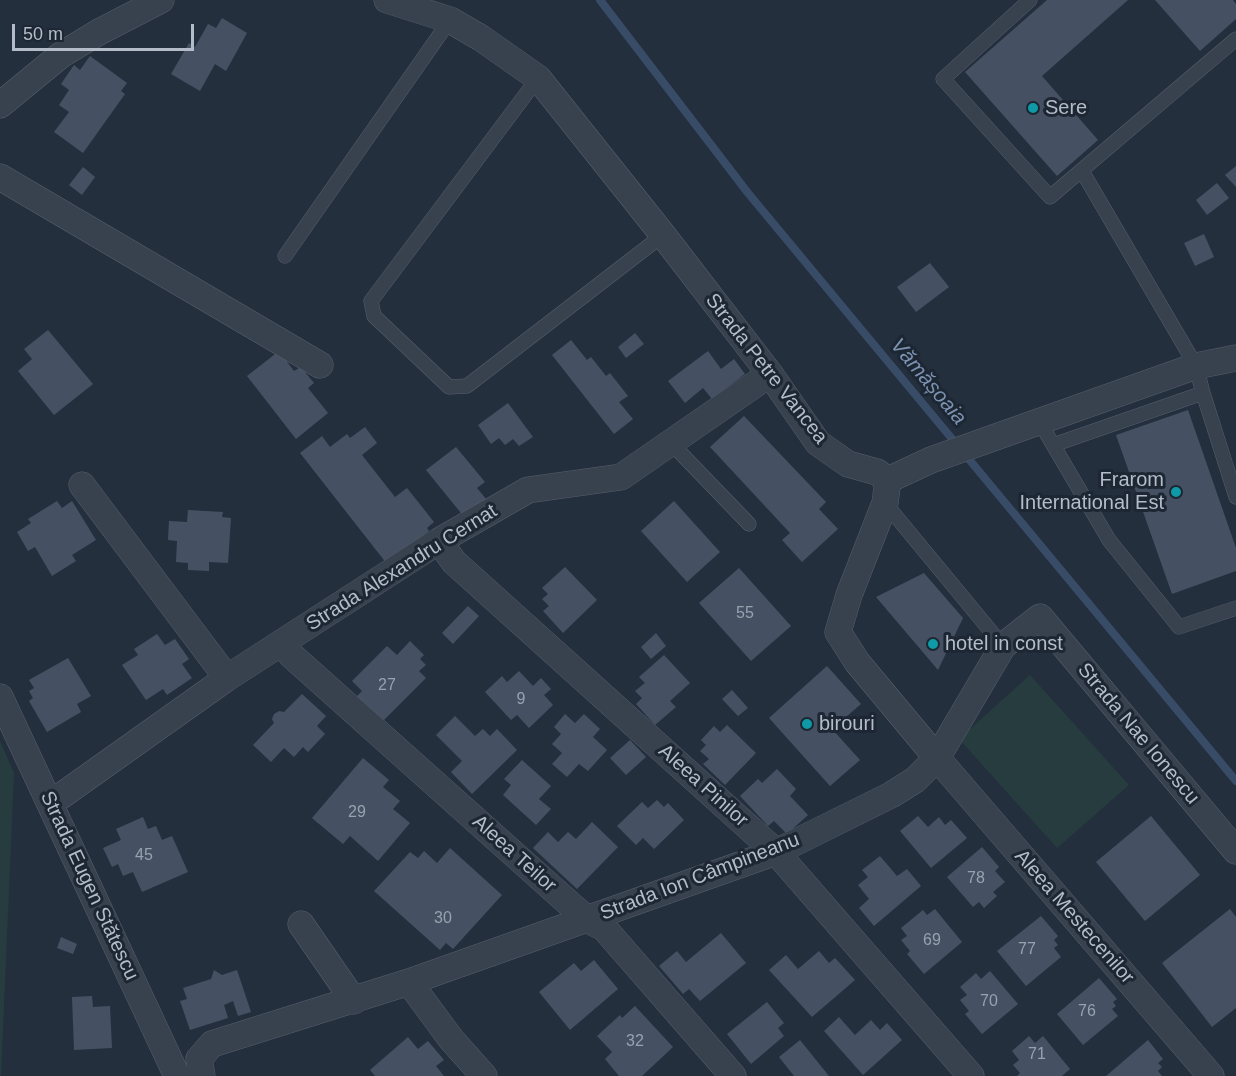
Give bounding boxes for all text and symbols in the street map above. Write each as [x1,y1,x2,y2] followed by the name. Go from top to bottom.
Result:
[15,12,196,50] scale bar
[23,24,63,44] text: 50 m
[1045,96,1087,120] place label: Sere
[1026,101,1040,115] marker: Sere
[700,289,832,449] street label: Strada Petre Vancea
[885,334,971,430] water label: Vămășoaia
[1019,468,1164,515] place label: Frarom International Est
[1169,485,1183,499] marker: Frarom International Est
[302,499,502,637] street label: Strada Alexandru Cernat
[736,604,754,624] house number: 55
[945,632,1063,656] place label: hotel in const
[926,637,940,651] marker: hotel in const
[1072,659,1204,809] street label: Strada Nae Ionescu
[378,676,396,696] house number: 27
[517,690,525,710] house number: 9
[819,712,875,736] place label: birouri
[800,717,814,731] marker: birouri
[653,740,753,832] street label: Aleea Pinilor
[35,788,143,984] street label: Strada Eugen Stătescu
[348,803,366,823] house number: 29
[467,810,561,898] street label: Aleea Teilor
[597,828,803,926] street label: Strada Ion Câmpineanu
[1009,845,1139,989] street label: Aleea Mestecenilor
[135,846,153,866] house number: 45
[967,869,985,889] house number: 78
[434,909,452,929] house number: 30
[923,931,941,951] house number: 69
[1018,940,1036,960] house number: 77
[980,992,998,1012] house number: 70
[1078,1002,1096,1022] house number: 76
[626,1032,644,1052] house number: 32
[1028,1045,1046,1065] house number: 71

